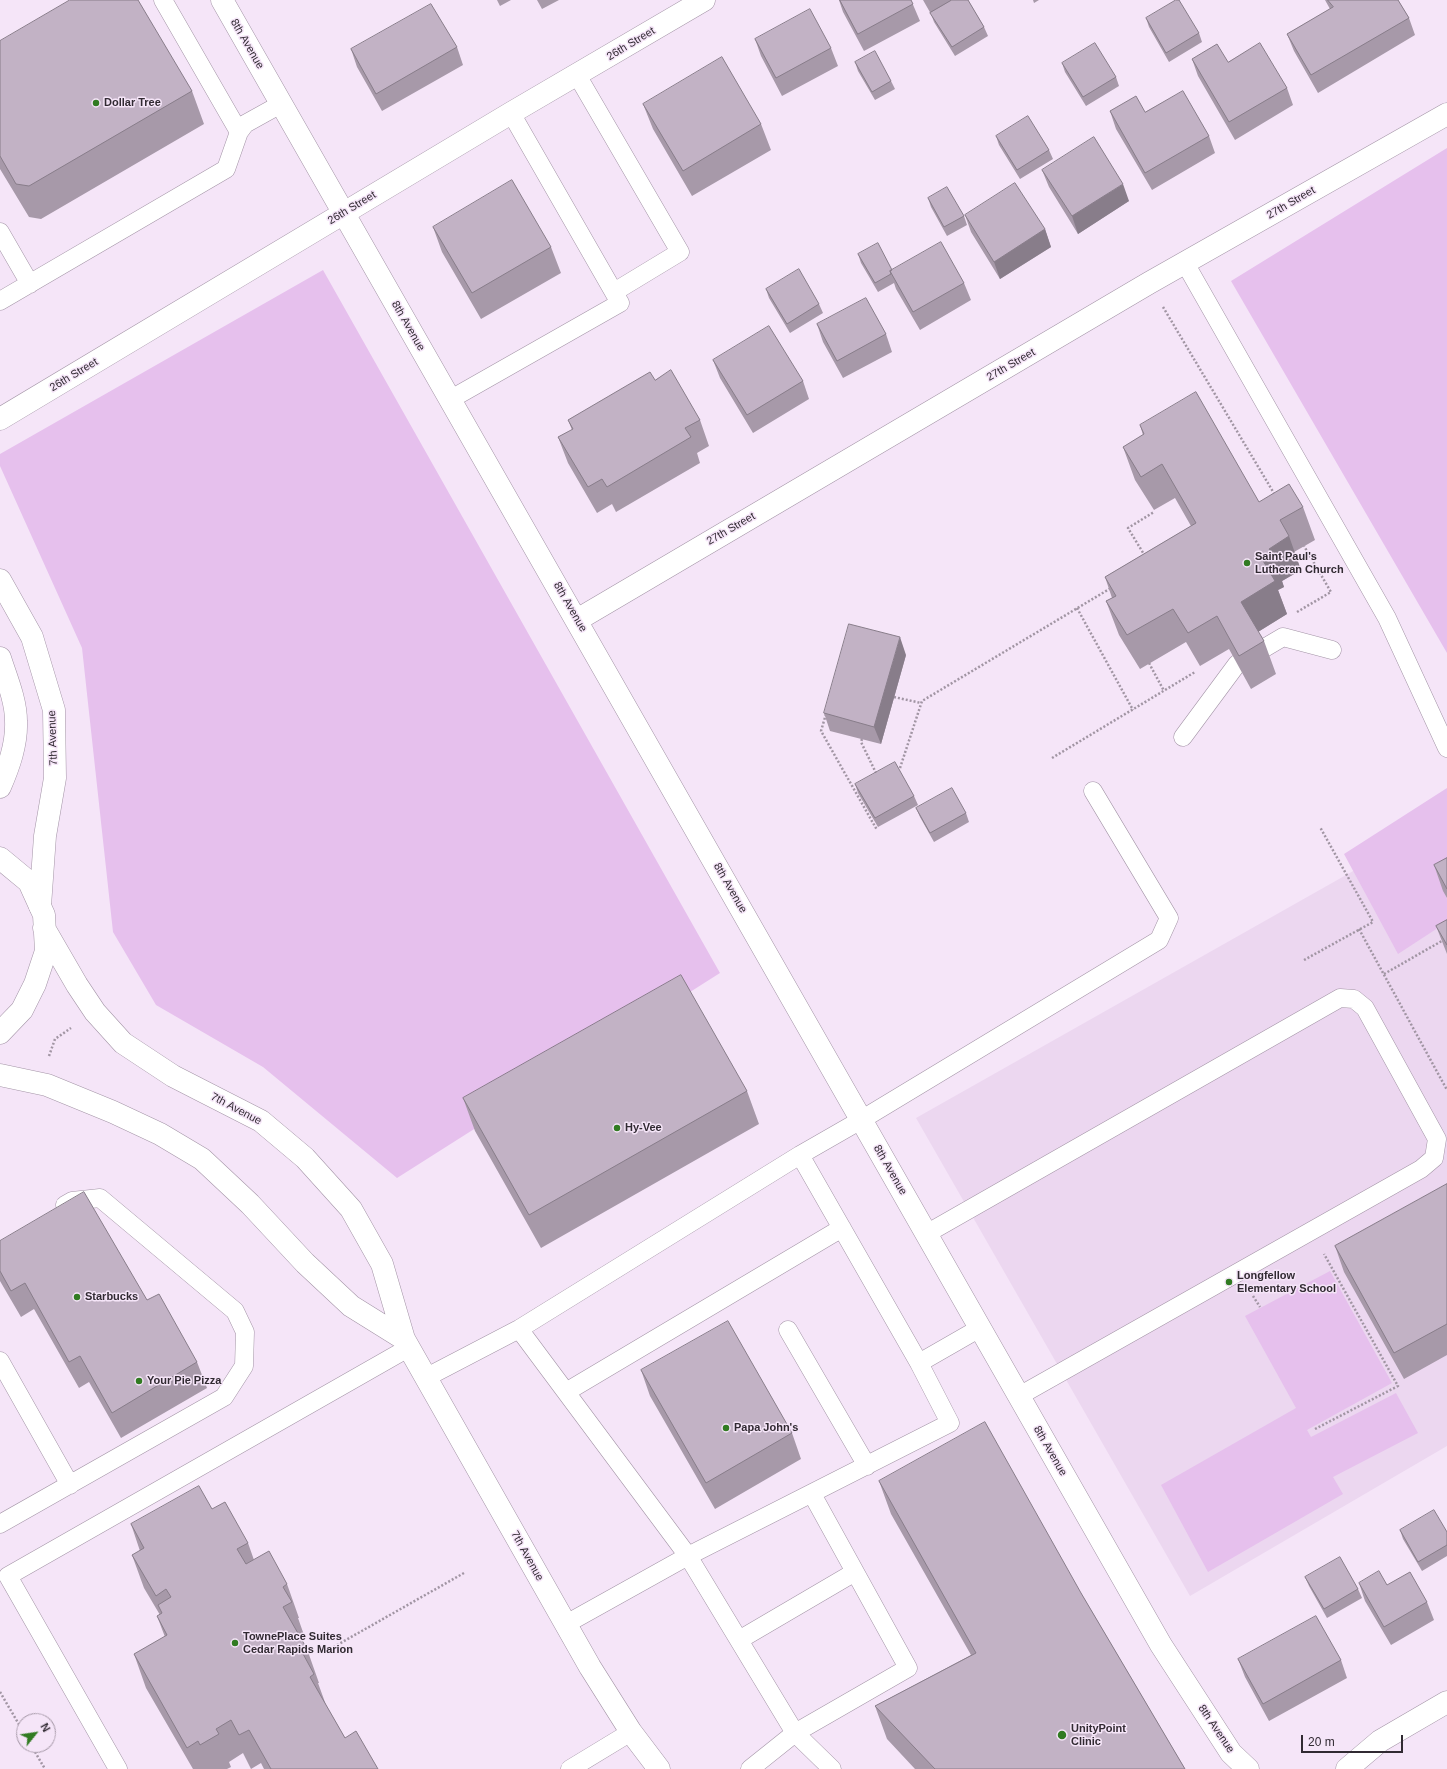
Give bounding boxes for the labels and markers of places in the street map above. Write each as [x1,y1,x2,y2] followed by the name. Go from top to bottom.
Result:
[104,96,161,110] place label: Dollar Tree
[91,98,101,108] marker: Dollar Tree
[1255,550,1344,576] place label: Saint Paul's Lutheran Church
[1242,558,1252,568] marker: Saint Paul's Lutheran Church
[625,1121,662,1135] place label: Hy-Vee
[612,1123,622,1133] marker: Hy-Vee
[1237,1269,1336,1295] place label: Longfellow Elementary School
[1224,1277,1234,1287] marker: Longfellow Elementary School
[85,1290,138,1304] place label: Starbucks
[72,1292,82,1302] marker: Starbucks
[147,1374,221,1388] place label: Your Pie Pizza
[134,1376,144,1386] marker: Your Pie Pizza
[734,1421,798,1435] place label: Papa John's
[721,1423,731,1433] marker: Papa John's
[243,1630,353,1656] place label: TownePlace Suites Cedar Rapids Marion
[230,1638,240,1648] marker: TownePlace Suites Cedar Rapids Marion
[1071,1722,1126,1748] place label: UnityPoint Clinic
[1056,1729,1068,1741] marker: UnityPoint Clinic

